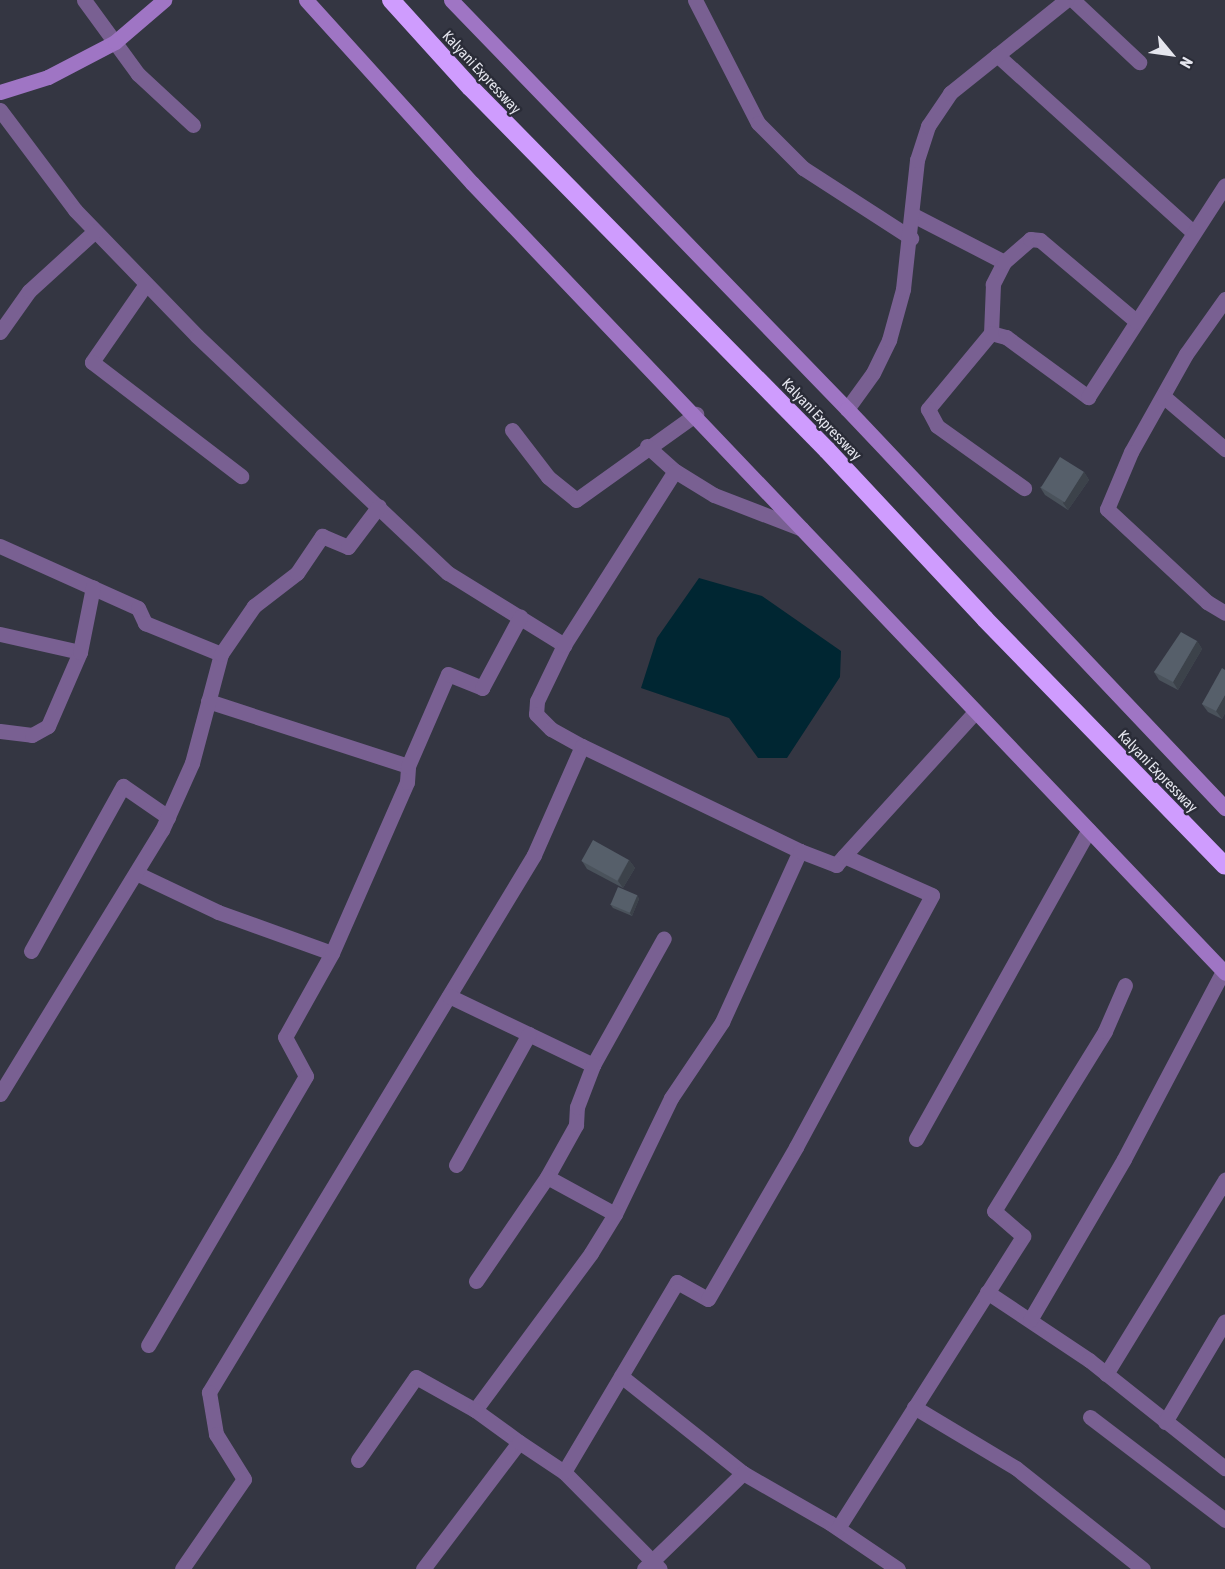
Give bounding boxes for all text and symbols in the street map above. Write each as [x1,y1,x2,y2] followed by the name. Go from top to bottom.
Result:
[1141,24,1201,84] north arrow
[439,27,525,117] street label: Kalyani Expressway
[1177,54,1197,71] text: N
[778,374,866,464] street label: Kalyani Expressway
[1114,726,1202,816] street label: Kalyani Expressway

